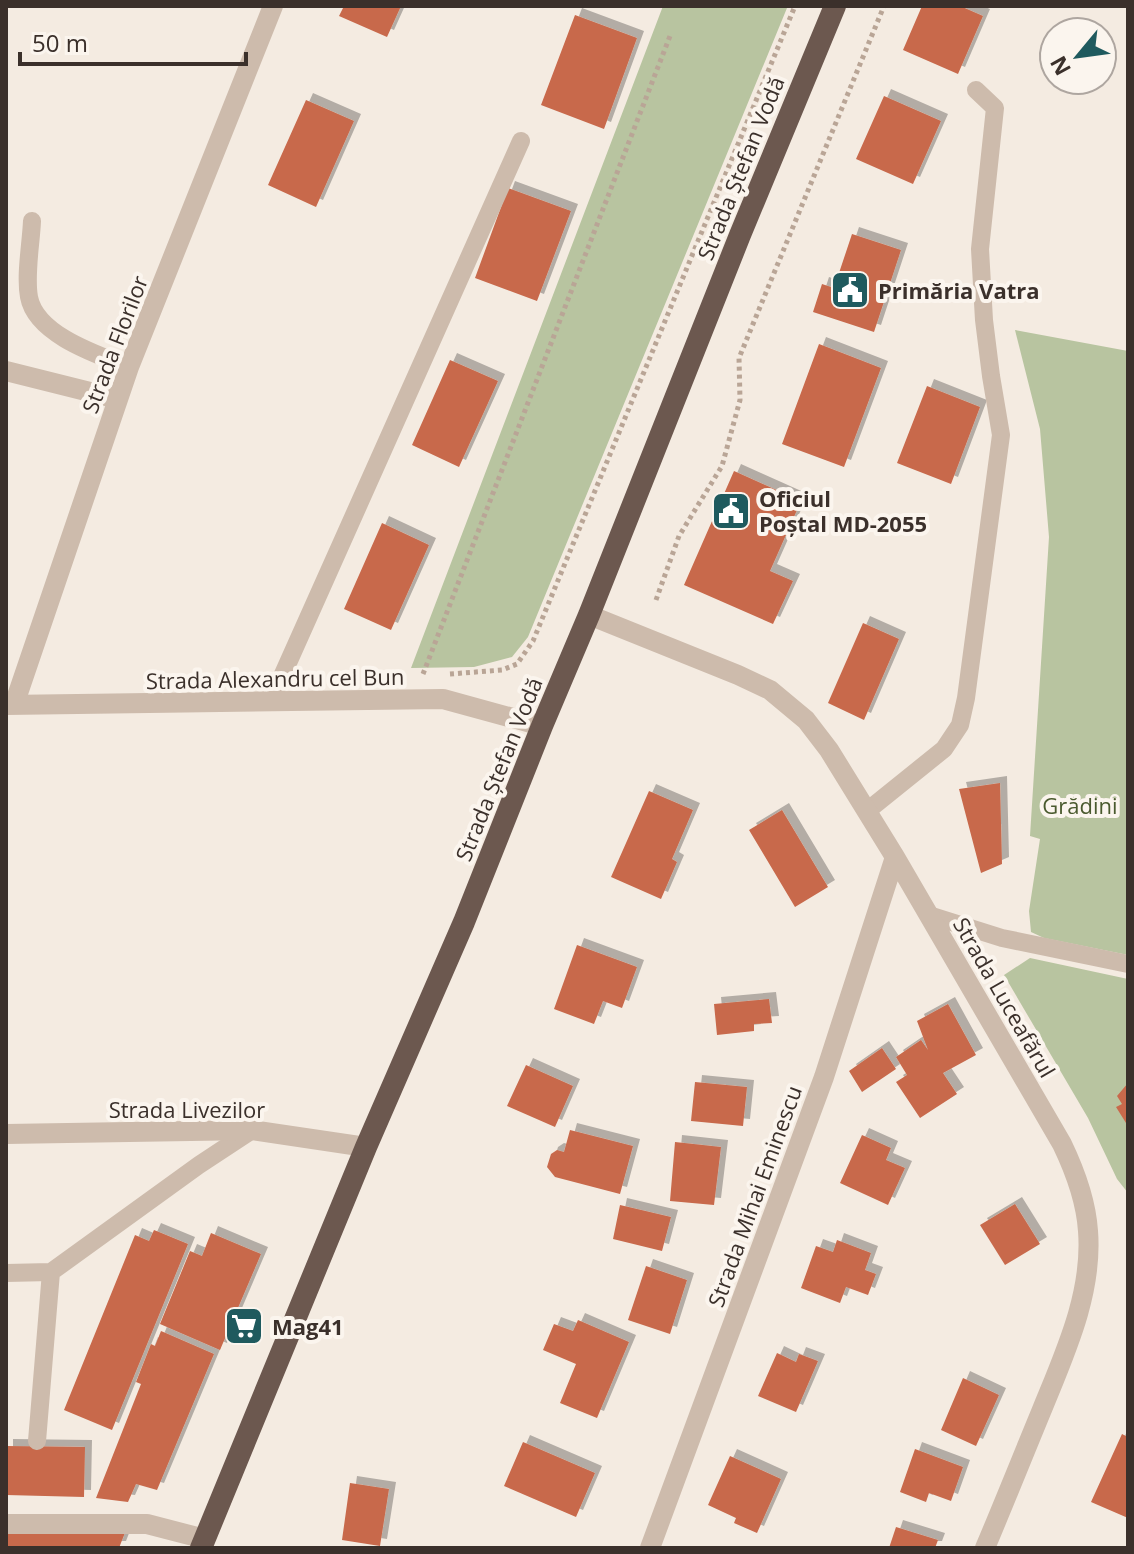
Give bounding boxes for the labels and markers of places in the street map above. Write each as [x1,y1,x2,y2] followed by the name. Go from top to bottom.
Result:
[829,269,871,311] public building icon: Primăria Vatra
[878,275,1040,305] place label: Primăria Vatra
[759,483,927,538] place label: Oficiul Poștal MD-2055
[710,490,752,532] public building icon: Oficiul Poștal MD-2055
[223,1305,265,1347] supermarket icon: Mag41
[272,1311,344,1341] place label: Mag41

